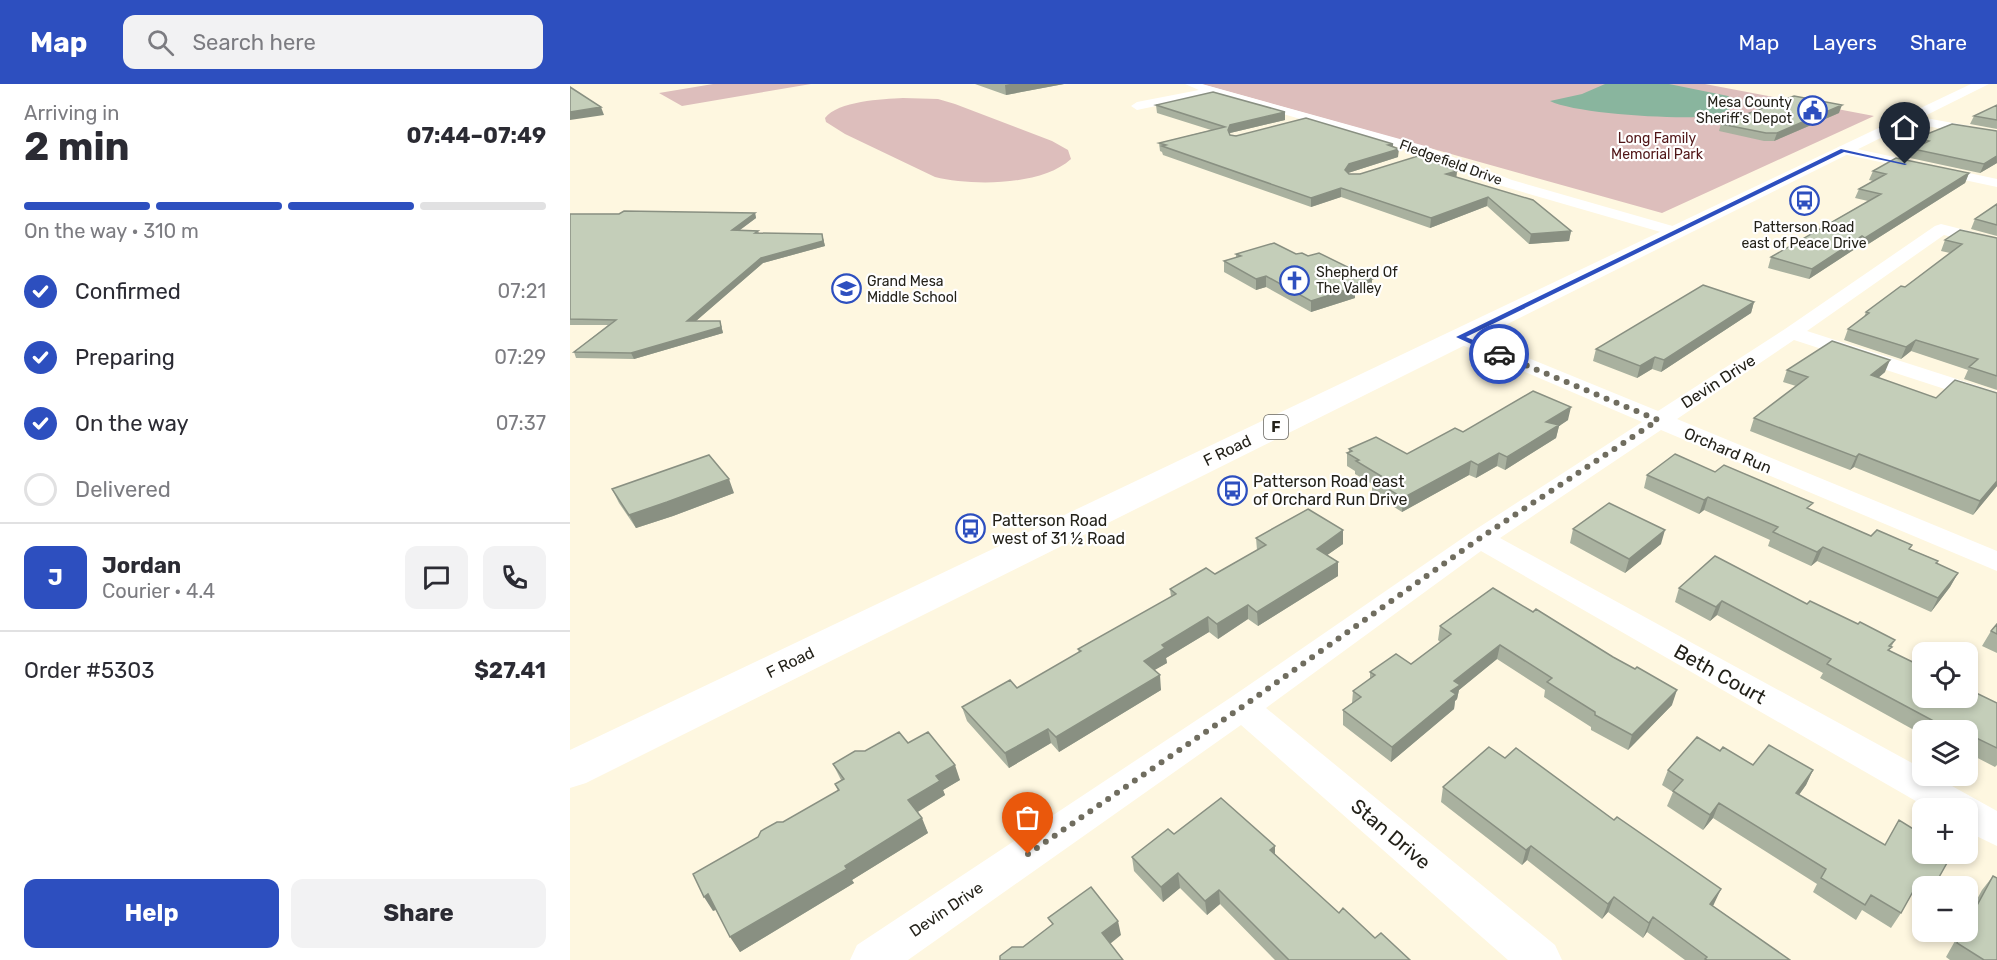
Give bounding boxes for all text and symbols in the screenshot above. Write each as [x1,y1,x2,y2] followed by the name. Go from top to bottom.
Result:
[123,15,543,69] search box
[30,26,87,59] text: Map
[144,26,177,59] icon: search
[192,29,316,56] text: Search here
[1738,30,1779,55] text: Map
[1812,30,1877,55] text: Layers
[1910,30,1967,55] text: Share
[1696,94,1793,127] place label: Mesa County Sheriff's Depot
[1797,94,1829,126] public building icon: Mesa County Sheriff's Depot
[24,101,119,125] text: Arriving in
[1879,102,1930,164] pin
[1888,111,1921,144] icon: home
[406,122,546,149] text: 07:44–07:49
[24,124,130,170] text: 2 min
[1611,130,1704,163] park label: Long Family Memorial Park
[1397,136,1505,189] street label: Fledgefield Drive
[1788,184,1820,216] bus stop icon: Patterson Road east of Peace Drive
[24,219,199,243] text: On the way · 310 m
[1741,219,1867,252] place label: Patterson Road east of Peace Drive
[1279,264,1311,296] church icon: Shepherd Of The Valley
[1316,264,1398,297] place label: Shepherd Of The Valley
[830,273,862,305] school or university icon: Grand Mesa Middle School
[867,273,957,306] place label: Grand Mesa Middle School
[24,275,57,308] icon: check
[75,278,181,305] text: Confirmed
[498,279,546,303] text: 07:21
[1469,324,1529,384] courier
[1483,338,1516,371] icon: car
[24,341,57,374] icon: check
[75,344,175,371] text: Preparing
[494,345,546,369] text: 07:29
[1678,350,1759,412] street label: Devin Drive
[24,407,57,440] icon: check
[75,410,189,437] text: On the way
[496,411,546,435] text: 07:37
[1264,415,1288,439] road number: F
[1681,423,1774,477] street label: Orchard Run
[1200,431,1254,470] street label: F Road
[1253,472,1408,509] place label: Patterson Road east of Orchard Run Drive
[1216,474,1248,506] bus stop icon: Patterson Road east of Orchard Run Drive
[75,476,171,503] text: Delivered
[992,511,1125,548] place label: Patterson Road west of 31 ½ Road
[955,513,987,545] bus stop icon: Patterson Road west of 31 ½ Road
[405,546,468,609] button: chat
[483,546,546,609] button: phone
[102,552,181,579] text: Jordan
[48,564,63,591] text: J
[102,579,215,603] text: Courier · 4.4
[1670,639,1770,709] street label: Beth Court
[1912,642,1978,942] map controls
[1912,642,1978,708] button: locate
[763,643,817,682] street label: F Road
[24,657,155,684] text: Order #5303
[474,657,546,684] text: $27.41
[1912,720,1978,786] button: layers
[1002,792,1053,854] pin
[1346,794,1436,874] street label: Stan Drive
[1912,798,1978,864] button: +
[1011,801,1044,834] icon: bag
[1912,876,1978,942] button: −
[906,878,987,941] street label: Devin Drive
[24,879,279,948] button: Help
[291,879,546,948] button: Share

